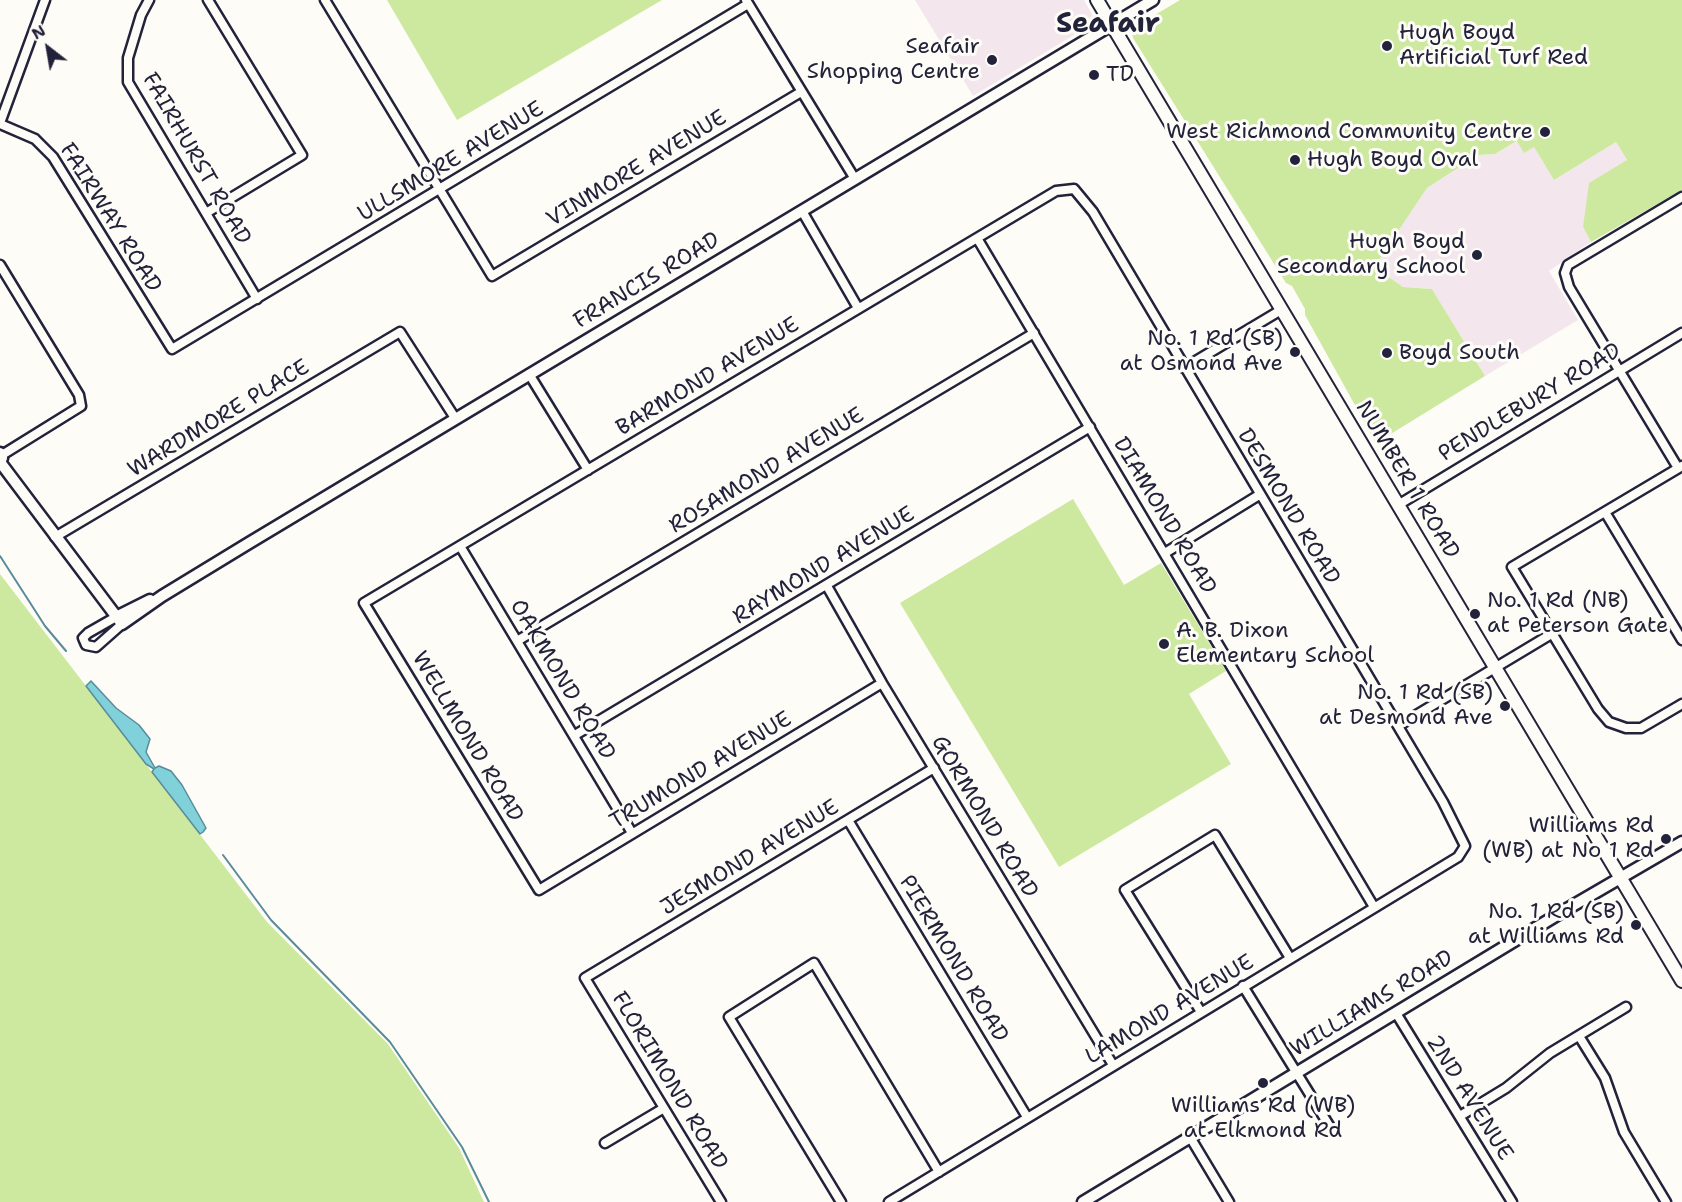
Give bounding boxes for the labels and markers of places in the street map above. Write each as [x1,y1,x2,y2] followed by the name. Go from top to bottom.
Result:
[1399,20,1588,72] place label: Hugh Boyd Artificial Turf Red
[807,34,980,86] place label: Seafair Shopping Centre
[1380,39,1394,53] marker: Hugh Boyd Artificial Turf Red
[985,53,999,67] marker: Seafair Shopping Centre
[1106,62,1134,88] place label: TD
[1087,68,1101,82] marker: TD
[1166,119,1533,145] place label: West Richmond Community Centre
[1538,125,1552,139] marker: West Richmond Community Centre
[1307,147,1478,173] place label: Hugh Boyd Oval
[1288,153,1302,167] marker: Hugh Boyd Oval
[1277,229,1465,280] place label: Hugh Boyd Secondary School
[1470,248,1484,262] marker: Hugh Boyd Secondary School
[1120,326,1283,378] place label: No. 1 Rd (SB) at Osmond Ave
[1399,340,1520,366] place label: Boyd South
[1288,345,1302,359] marker: No. 1 Rd (SB) at Osmond Ave
[1380,346,1394,360] marker: Boyd South
[1487,588,1668,640] place label: No. 1 Rd (NB) at Peterson Gate
[1468,607,1482,621] marker: No. 1 Rd (NB) at Peterson Gate
[1176,618,1374,670] place label: A. B. Dixon Elementary School
[1157,637,1171,651] marker: A. B. Dixon Elementary School
[1319,680,1493,732] place label: No. 1 Rd (SB) at Desmond Ave
[1498,699,1512,713] marker: No. 1 Rd (SB) at Desmond Ave
[1482,813,1654,864] place label: Williams Rd (WB) at No 1 Rd
[1659,832,1673,846] marker: Williams Rd (WB) at No 1 Rd
[1468,899,1624,950] place label: No. 1 Rd (SB) at Williams Rd
[1629,918,1643,932] marker: No. 1 Rd (SB) at Williams Rd
[1256,1076,1270,1090] marker: Williams Rd (WB) at Elkmond Rd
[1171,1093,1355,1144] place label: Williams Rd (WB) at Elkmond Rd

